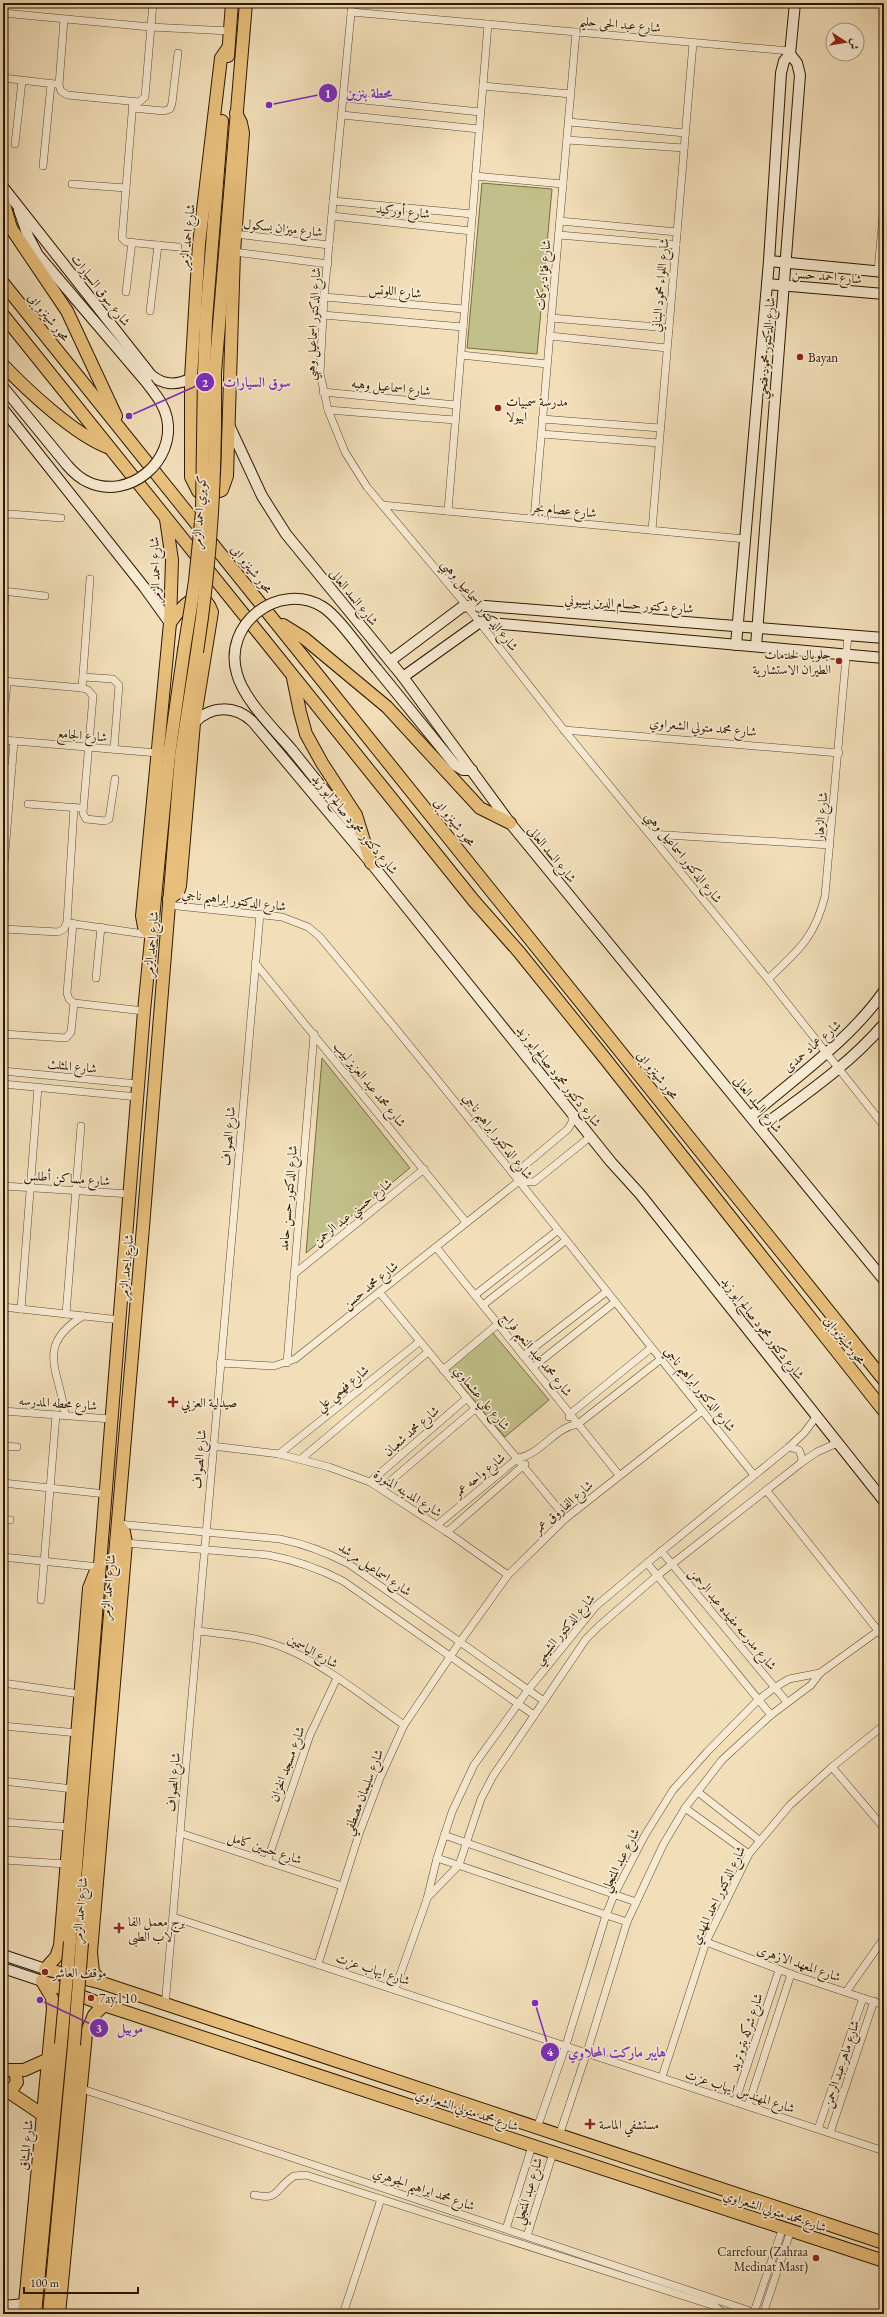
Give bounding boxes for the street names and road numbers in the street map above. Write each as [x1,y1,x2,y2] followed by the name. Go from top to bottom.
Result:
[578,12,662,41] street label: شارع عبد الحى حليم
[375,200,431,225] street label: شارع أوركيد
[175,203,202,271] street label: شارع احمد الزمر
[242,215,323,244] street label: شارع ميزان بسكول
[647,237,676,333] street label: شارع اللواء محمود البناني
[531,239,558,311] street label: شارع فؤاد بركات
[65,250,135,331] street label: شارع سوق السيارات
[791,264,863,291] street label: شارع احمد حسن
[302,267,327,381] street label: شارع الدكتور اسماعيل وهبي
[368,280,422,305] street label: شارع اللوتس
[23,289,74,346] street label: محور شينزو ابى
[753,296,783,400] street label: شارع الدكتور محمود فتحي
[350,374,431,403] street label: شارع اسماعيل وهبه
[188,475,212,550] street label: كوبري احمد الزمر
[529,499,597,524] street label: شارع عصام بحر
[145,536,168,603] street label: شارع احمد الزمر
[226,541,277,598] street label: محور شينزو ابى
[435,556,522,656] street label: شارع الدكتور اسماعيل وهبي
[323,565,382,631] street label: شارع السد العالى
[564,591,694,620] street label: شارع دكتور حسام الدين بسيوني
[648,714,757,743] street label: شارع محمد متولي الشعراوي
[56,724,108,750] street label: شارع الجامع
[306,770,402,880] street label: شارع دكتور محمود صالح ابو زيد
[810,791,835,843] street label: شارع الزهار
[429,794,480,851] street label: محور شينزو ابى
[639,808,726,908] street label: شارع الدكتور اسماعيل وهبي
[521,822,580,888] street label: شارع السد العالى
[180,885,287,920] street label: شارع الدكتور ابراهيم ناجي
[140,910,165,978] street label: شارع احمد الزمر
[780,1016,846,1078] street label: شارع عماد حمدى
[510,1022,605,1132] street label: شارع دكتور محمود صالح ابو زيد
[328,1038,410,1132] street label: شارع محمد عبد العزيز لبيب
[632,1047,683,1104] street label: محور شينزو ابى
[46,1055,98,1080] street label: شارع المثلث
[727,1072,786,1138] street label: شارع السد العالى
[455,1089,537,1186] street label: شارع الدكتور ابراهيم ناجي
[217,1105,242,1167] street label: شارع الصواف
[275,1144,304,1252] street label: شارع الدكتور حسن حامد
[23,1166,111,1192] street label: شارع مساكن أطلس
[309,1175,397,1252] street label: شارع حسني عبد الرحمن
[115,1233,140,1301] street label: شارع احمد الزمر
[339,1257,403,1315] street label: شارع محمد حسن
[715,1273,808,1385] street label: شارع دكتور محمود صالح ابو زيد
[494,1308,576,1403] street label: شارع محمد عبد النعيم فراج
[819,1312,870,1369] street label: محور شينزو ابى
[657,1343,740,1438] street label: شارع الدكتور ابراهيم ناجي
[312,1361,375,1419] street label: شارع فهمي علي
[446,1362,514,1437] street label: شارع علي عشماوي
[18,1392,98,1417] street label: شارع محطه المدرسه
[379,1402,445,1462] street label: شارع محمد شعبان
[188,1428,213,1490] street label: شارع الصواف
[448,1449,510,1505] street label: شارع واحه عمر
[369,1465,445,1523] street label: شارع المدينه المنورة
[528,1476,598,1541] street label: شارع الفاروق عمر
[334,1538,415,1602] street label: شارع اسماعيل مرشد
[97,1553,122,1621] street label: شارع احمد الزمر
[683,1564,781,1675] street label: شارع مدرسه مفيده عبد الرحمن
[530,1590,602,1670] street label: شارع الدكتور الشيمي
[283,1630,341,1674] street label: شارع الياسمين
[266,1724,311,1805] street label: شارع مسجد الخزان
[339,1747,392,1839] street label: شارع سليمان مصطفي
[162,1751,187,1813] street label: شارع الصواف
[597,1825,648,1897] street label: شارع عبد المتجلي
[225,1828,304,1871] street label: شارع حسين كامل
[687,1843,752,1948] street label: شارع الدكتور احمد المهدي
[69,1876,94,1944] street label: شارع احمد الزمر
[754,1941,843,1988] street label: شارع المعهد الازهرى
[333,1949,412,1992] street label: شارع ايهاب عزت
[725,1991,769,2074] street label: شارع شركه بتروتريد
[819,2018,866,2111] street label: شارع ماهر عبد الرحمن
[682,2065,797,2120] street label: شارع المهندس ايهاب عزت
[412,2085,521,2138] street label: شارع محمد متولي الشعراوي
[15,2119,40,2171] street label: شارع الميثاق
[510,2155,551,2228] street label: شارع عبد المتجلي
[369,2164,477,2219] street label: شارع محمد ابراهيم الجوهري
[720,2186,829,2239] street label: شارع محمد متولي الشعراوي

